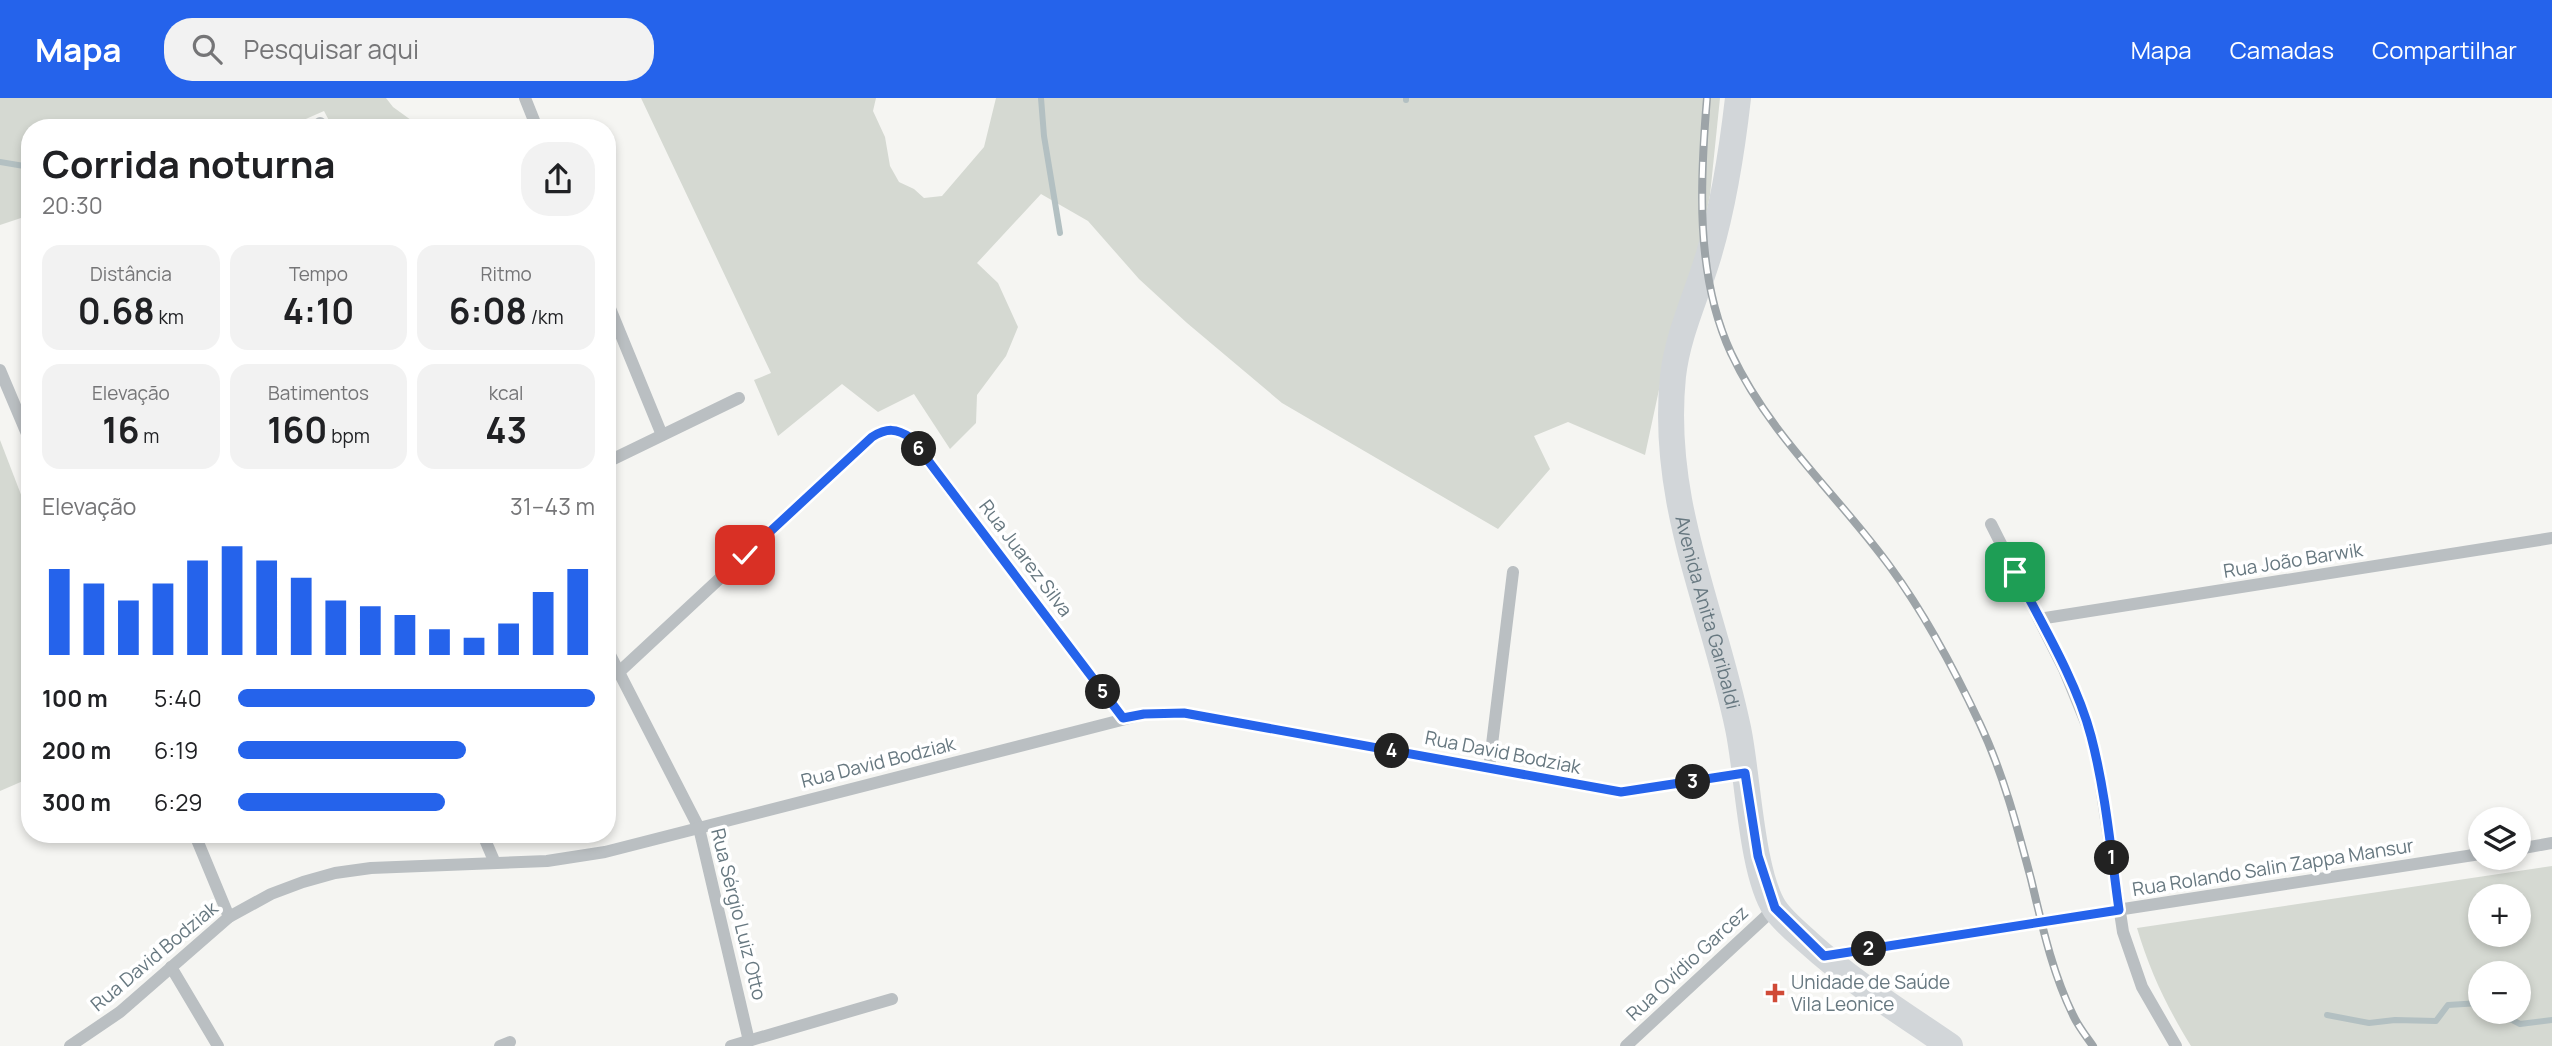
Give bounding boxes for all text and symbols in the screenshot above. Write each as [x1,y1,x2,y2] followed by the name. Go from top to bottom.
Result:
[164,18,654,81] search box
[35,27,122,72] text: Mapa
[188,30,226,68] icon: search
[244,31,419,67] text: Pesquisar aqui
[2131,33,2192,66] text: Mapa
[2230,33,2334,66] text: Camadas
[2372,33,2517,66] text: Compartilhar
[42,137,335,189] text: Corrida noturna
[521,142,595,216] button: share
[42,189,103,221] text: 20:30
[90,261,172,287] text: Distância
[289,261,348,287] text: Tempo
[481,261,532,287] text: Ritmo
[78,287,155,335] text: 0.68
[283,287,354,335] text: 4:10
[449,287,527,335] text: 6:08
[155,304,184,330] text: km
[527,304,564,330] text: /km
[92,380,170,406] text: Elevação
[268,380,369,406] text: Batimentos
[489,380,524,406] text: kcal
[102,406,139,454] text: 16
[267,406,327,454] text: 160
[485,406,527,454] text: 43
[139,423,159,449] text: m
[327,423,370,449] text: bpm
[902,432,936,466] pin: 6
[913,435,924,461] text: 6
[42,490,136,522] text: Elevação
[510,490,595,522] text: 31–43 m
[973,494,1079,622] street label: Rua Juarez Silva
[1669,513,1746,712] street label: Avenida Anita Garibaldi
[715,525,775,585] pin
[726,536,764,574] icon: check
[2221,536,2365,584] street label: Rua João Barwik
[1985,542,2045,602] pin
[1996,553,2034,591] icon: arrive
[1086,674,1120,710] pin: 5
[1097,678,1108,704] text: 5
[42,682,108,714] text: 100 m
[154,682,202,714] text: 5:40
[1423,724,1584,780] street label: Rua David Bodziak
[798,730,959,794] street label: Rua David Bodziak
[42,734,111,766] text: 200 m
[154,734,198,766] text: 6:19
[1374,734,1410,768] pin: 4
[1386,737,1397,763] text: 4
[1676,764,1710,800] pin: 3
[1687,768,1698,794] text: 3
[42,786,111,818] text: 300 m
[154,786,203,818] text: 6:29
[2468,807,2531,1024] map controls
[2468,807,2531,870] button: layers
[705,825,773,1003] street label: Rua Sérgio Luiz Otto
[2130,832,2416,902] street label: Rua Rolando Salin Zappa Mansur
[2094,840,2130,876] pin: 1
[2107,844,2116,870] text: 1
[2468,884,2531,947] button: +
[85,895,223,1017] street label: Rua David Bodziak
[1620,900,1754,1026] street label: Rua Ovídio Garcez
[1852,932,1886,966] pin: 2
[1863,935,1874,961] text: 2
[2468,961,2531,1024] button: −
[1791,969,1950,1017] place label: Unidade de Saúde Vila Leonice
[1765,983,1785,1003] marker: Unidade de Saúde Vila Leonice

